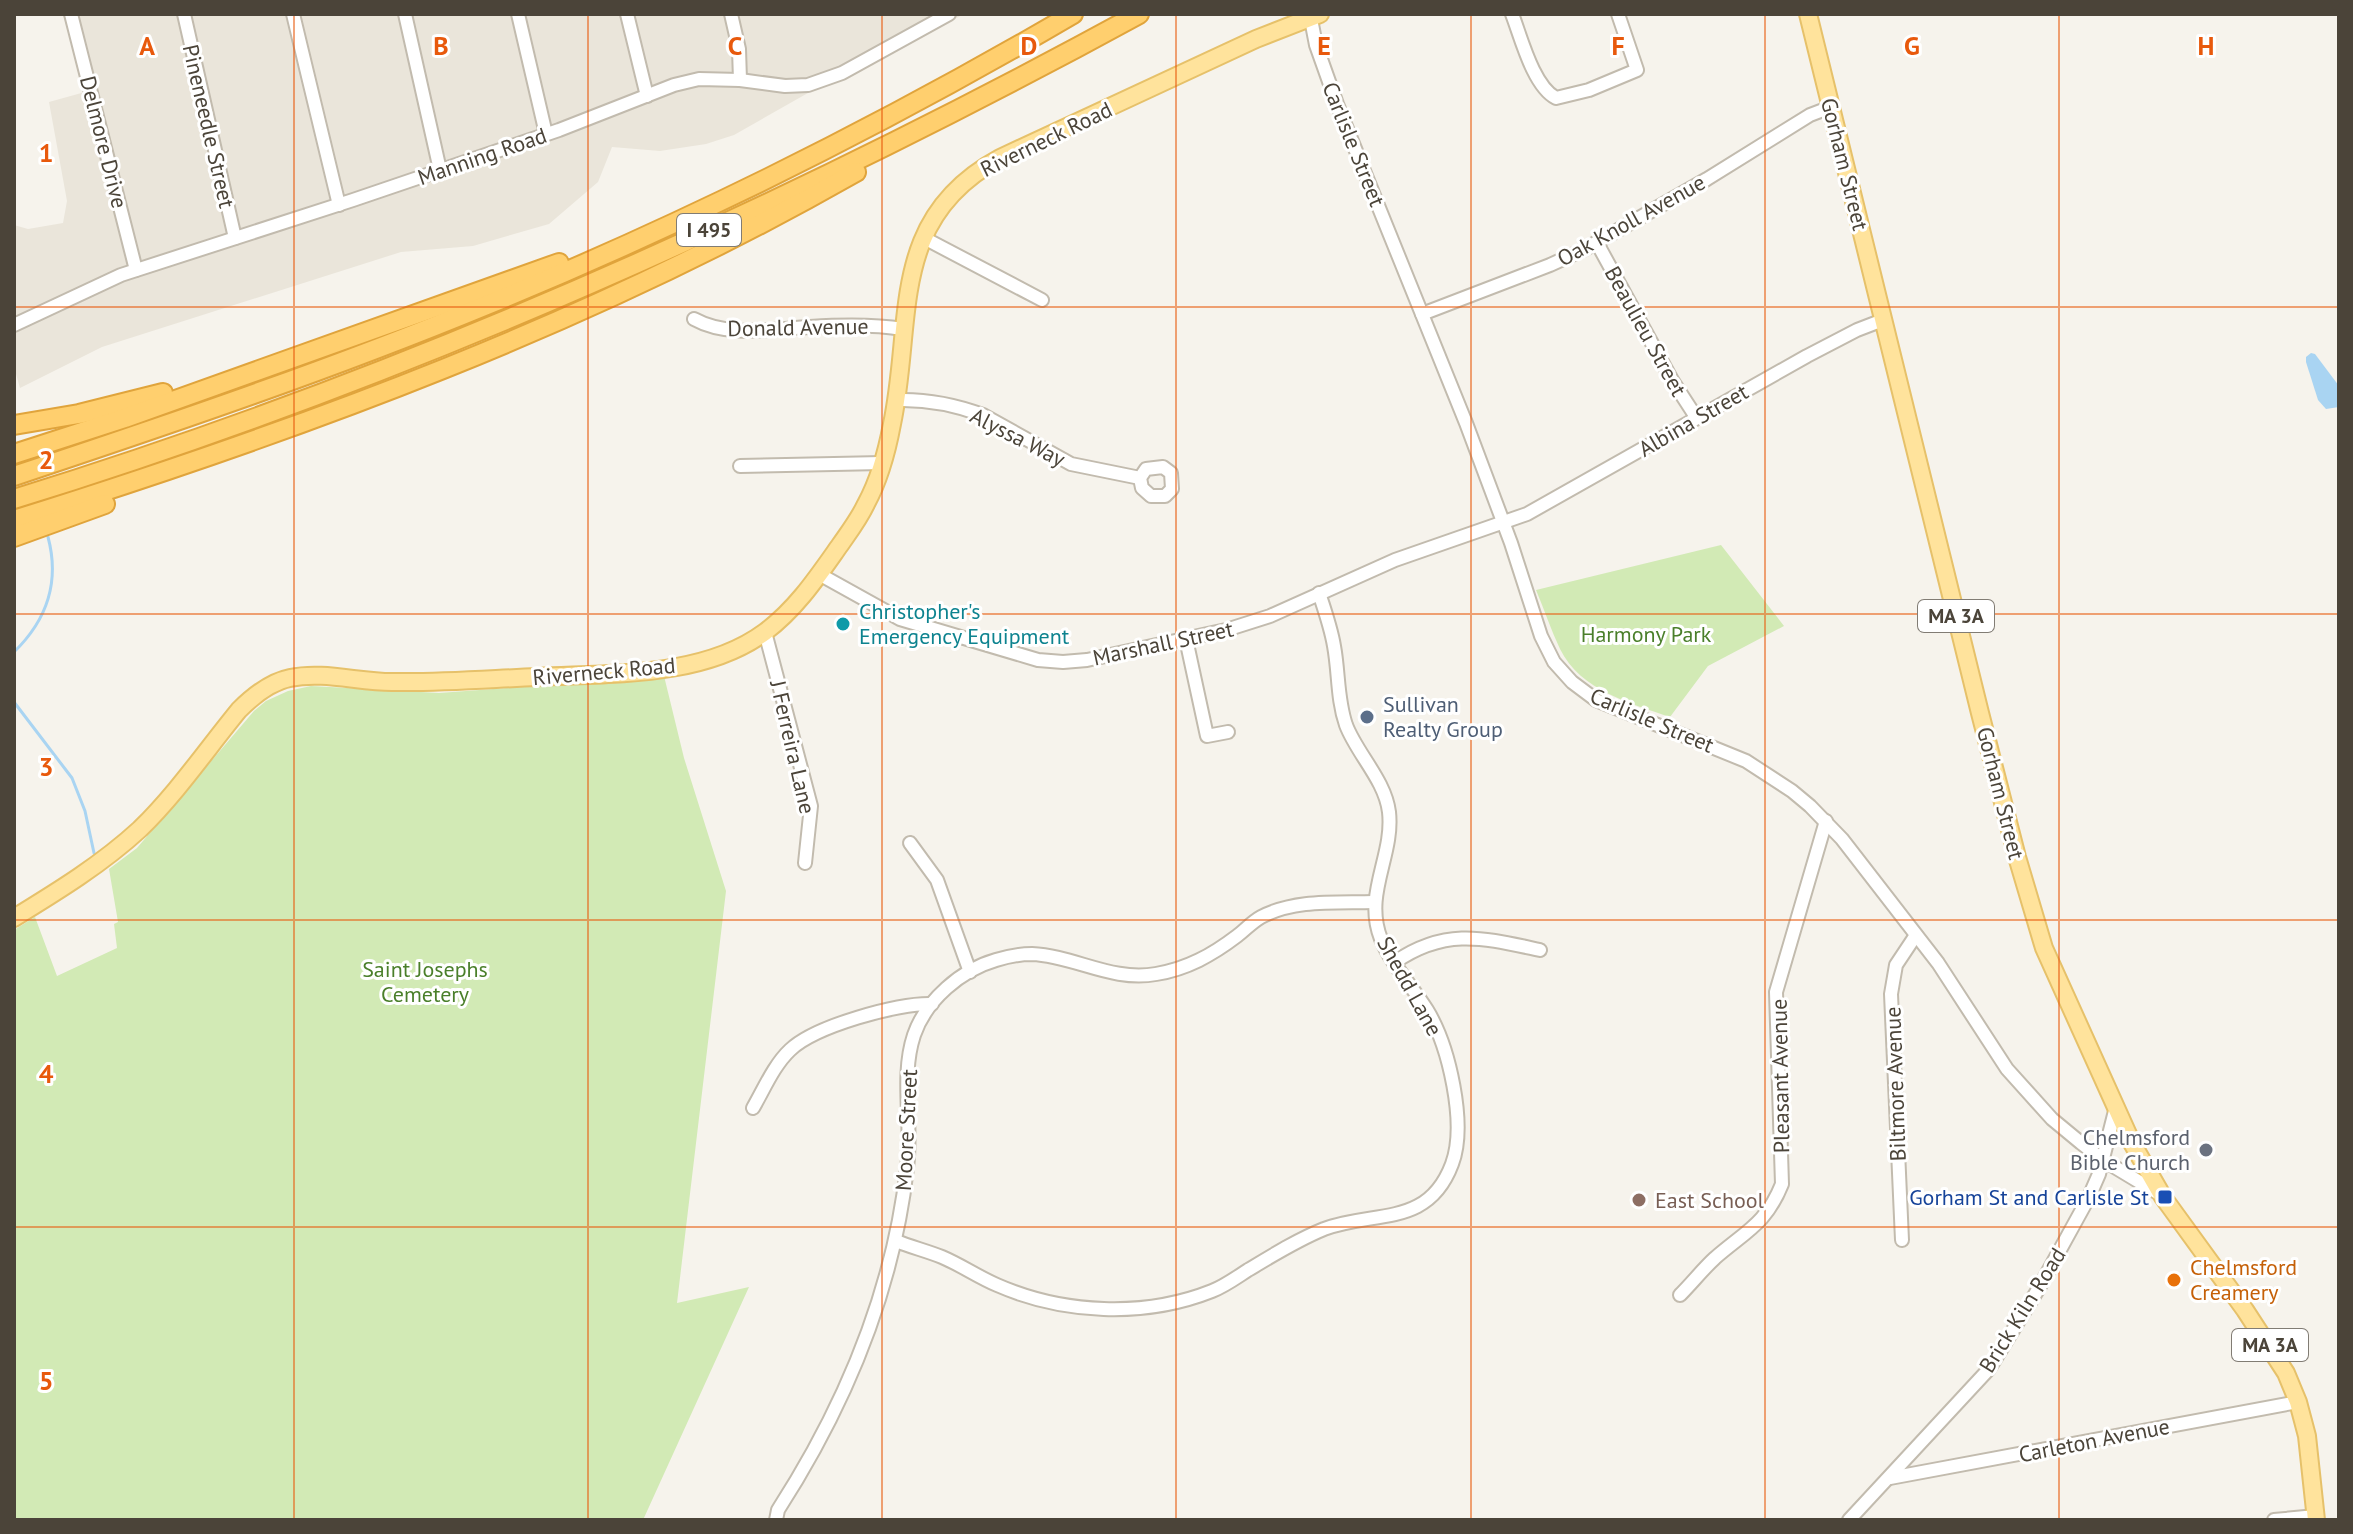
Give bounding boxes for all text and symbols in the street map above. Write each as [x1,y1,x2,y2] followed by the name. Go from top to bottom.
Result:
[139,29,155,62] text: A
[433,29,449,62] text: B
[728,29,742,62] text: C
[1021,29,1037,62] text: D
[1317,29,1331,62] text: E
[1611,29,1625,62] text: F
[1904,29,1920,62] text: G
[2198,29,2214,62] text: H
[177,41,242,211] street label: Pineneedle Street
[74,73,134,211] street label: Delmore Drive
[1316,78,1392,211] street label: Carlisle Street
[975,95,1117,183] street label: Riverneck Road
[1815,95,1875,234] street label: Gorham Street
[414,121,550,191] street label: Manning Road
[39,136,53,169] text: 1
[1552,168,1710,272] street label: Oak Knoll Avenue
[677,214,741,246] road number: I 495
[1599,261,1693,401] street label: Beaulieu Street
[727,312,869,342] street label: Donald Avenue
[1633,377,1753,463] street label: Albina Street
[966,401,1071,473] street label: Alyssa Way
[39,443,53,476] text: 2
[859,597,1070,650] place label: Christopher's Emergency Equipment
[1918,600,1994,632] road number: MA 3A
[1090,614,1236,672] street label: Marshall Street
[834,615,852,633] marker: Christopher's Emergency Equipment
[1581,620,1712,648] park label: Harmony Park
[531,651,677,691] street label: Riverneck Road
[764,677,822,816] street label: J Ferreira Lane
[1586,681,1719,759] street label: Carlisle Street
[1383,690,1503,743] place label: Sullivan Realty Group
[1358,708,1376,726] marker: Sullivan Realty Group
[1971,724,2031,863] street label: Gorham Street
[39,750,53,783] text: 3
[1371,931,1449,1041] street label: Shedd Lane
[362,955,488,1008] park label: Saint Josephs Cemetery
[1765,999,1795,1153] street label: Pleasant Avenue
[1878,1006,1912,1162] street label: Biltmore Avenue
[39,1057,54,1090] text: 4
[889,1068,923,1192] street label: Moore Street
[2070,1123,2190,1176] place label: Chelmsford Bible Church
[2197,1141,2215,1159] marker: Chelmsford Bible Church
[1909,1183,2150,1211] place label: Gorham St and Carlisle St
[1655,1186,1765,1214] place label: East School
[2156,1188,2174,1206] marker: Gorham St and Carlisle St
[1630,1191,1648,1209] marker: East School
[1972,1242,2072,1378] street label: Brick Kiln Road
[2190,1253,2297,1306] place label: Chelmsford Creamery
[2165,1271,2183,1289] marker: Chelmsford Creamery
[2232,1329,2308,1361] road number: MA 3A
[39,1364,53,1397] text: 5
[2016,1412,2172,1468] street label: Carleton Avenue

